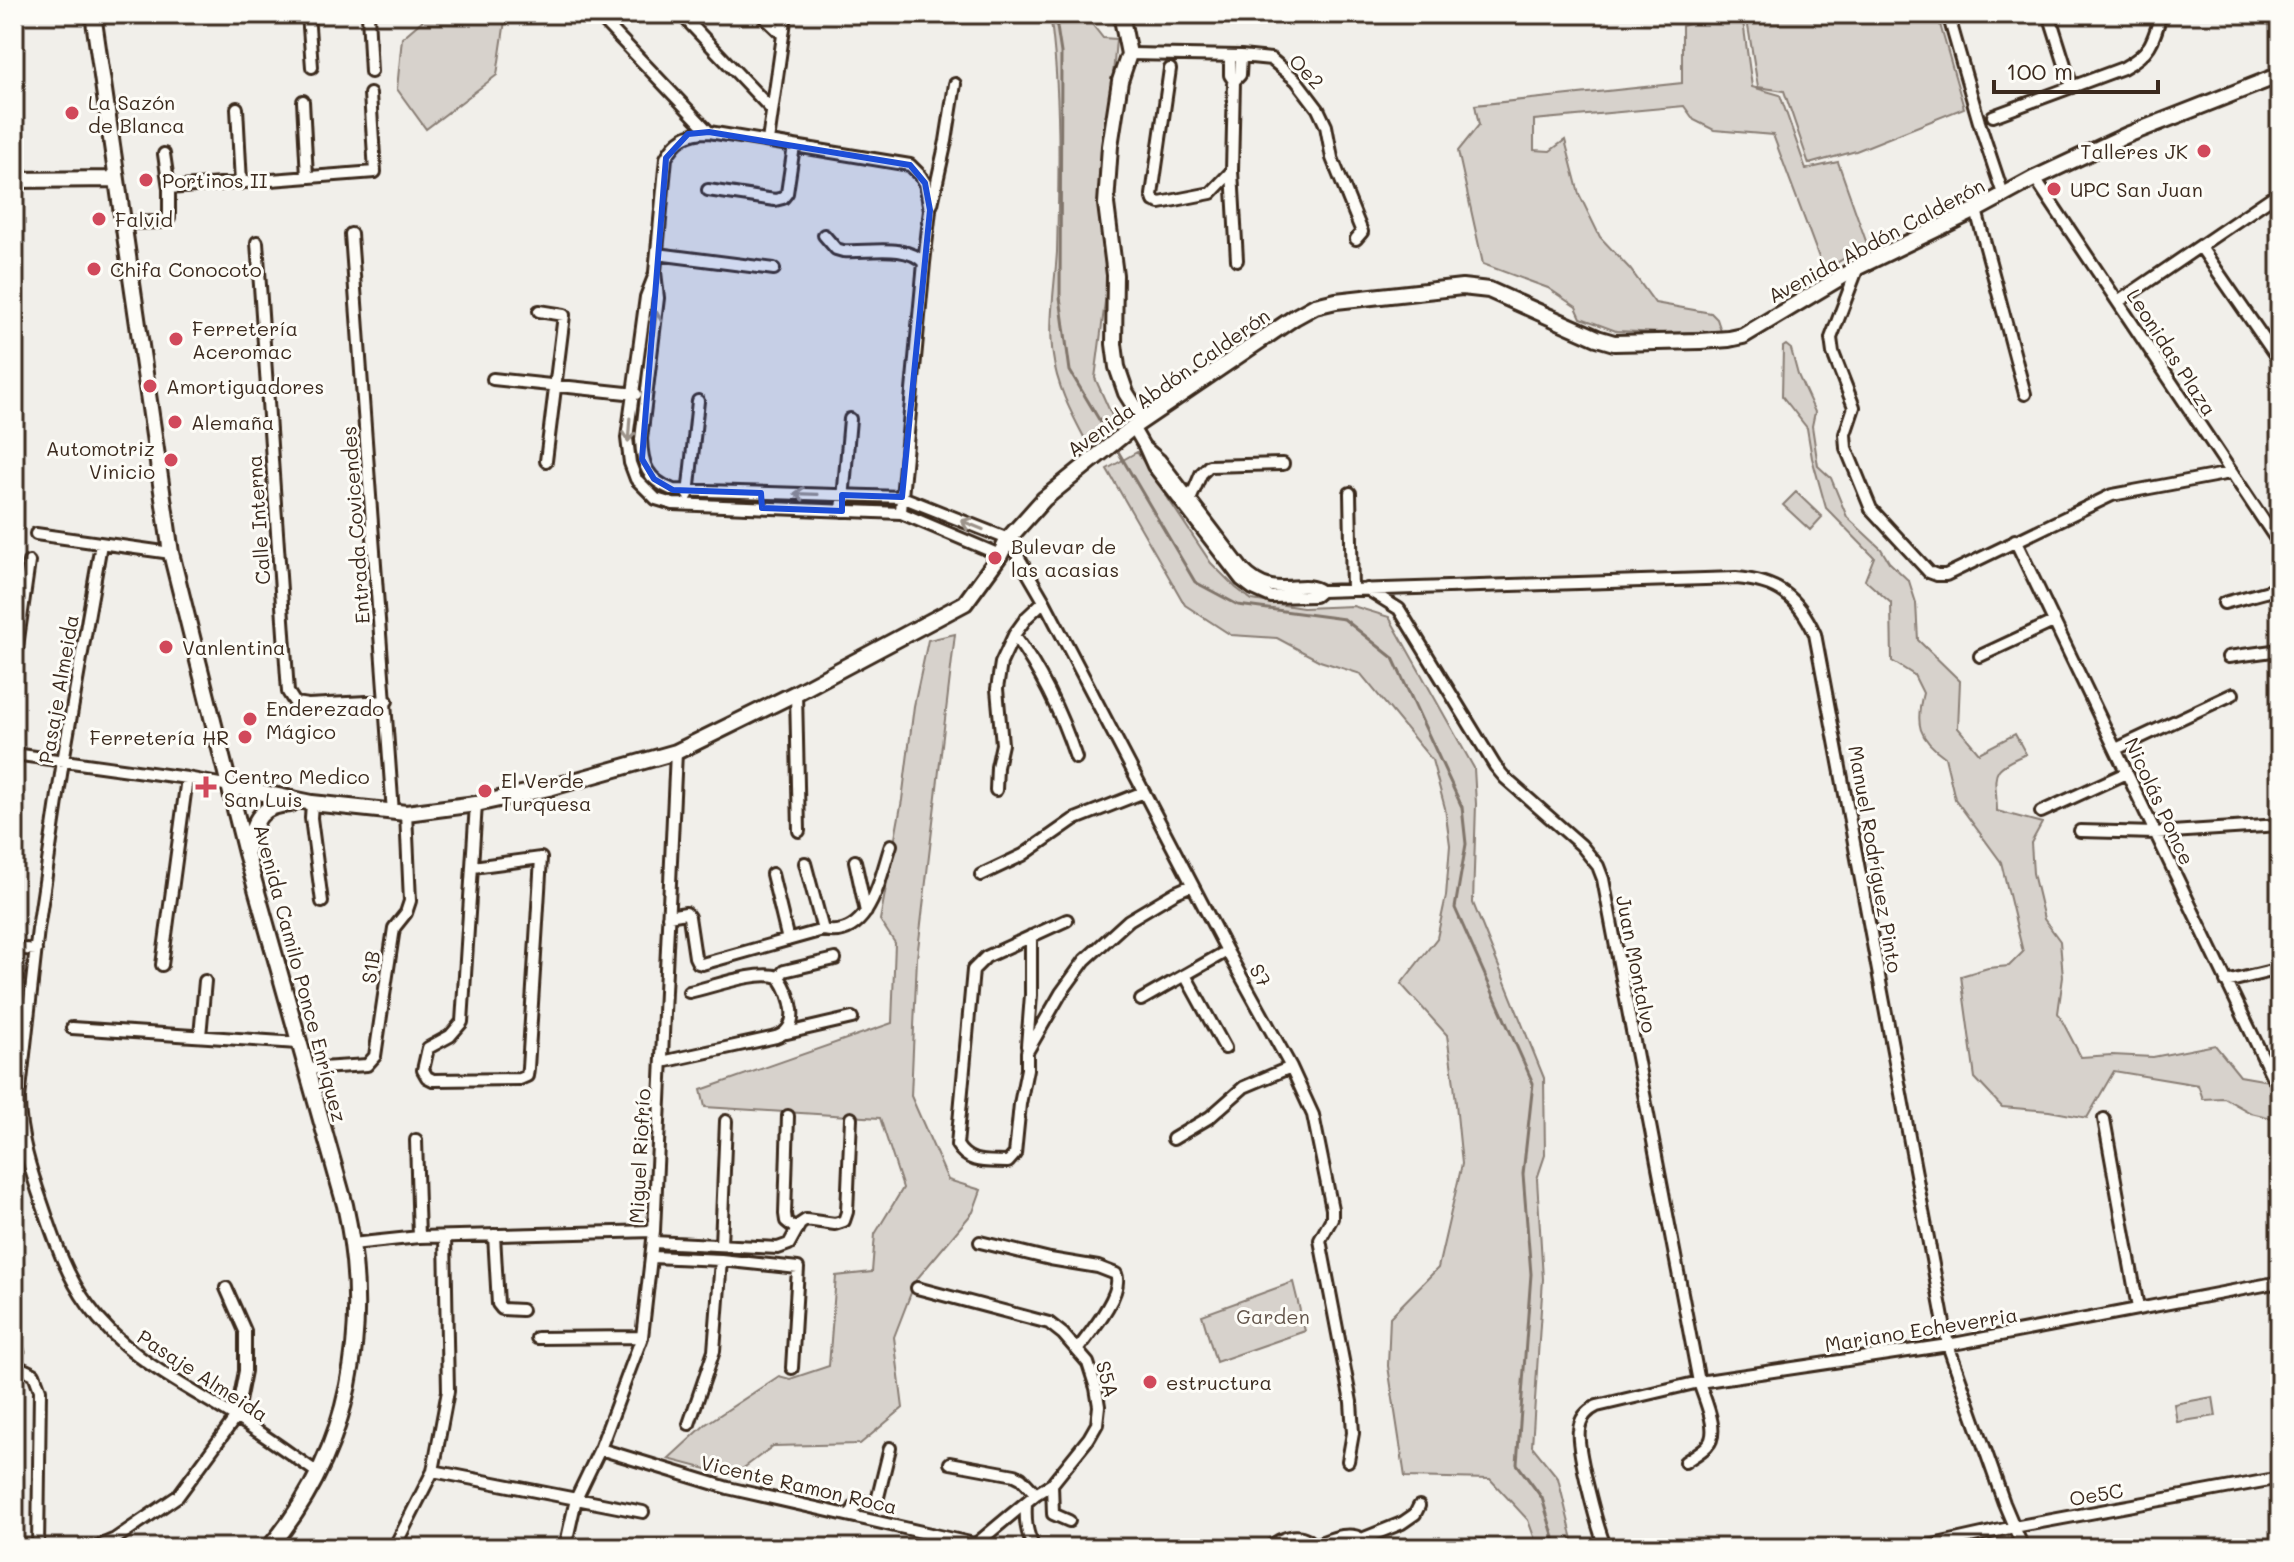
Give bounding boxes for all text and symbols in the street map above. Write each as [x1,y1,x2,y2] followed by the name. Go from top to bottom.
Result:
[1994,44,2158,94] scale bar
[1284,48,1330,94] street label: Oe2
[2006,55,2073,86] text: 100 m
[88,89,185,138] place label: La Sazón de Blanca
[63,104,81,122] marker: La Sazón de Blanca
[2080,138,2188,164] place label: Talleres JK
[2195,142,2213,160] marker: Talleres JK
[162,167,268,193] place label: Portinos II
[137,171,155,189] marker: Portinos II
[1763,172,1989,308] street label: Avenida Abdón Calderón
[2070,176,2203,202] place label: UPC San Juan
[2045,180,2063,198] marker: UPC San Juan
[115,206,173,232] place label: Falvid
[90,210,108,228] marker: Falvid
[110,256,262,282] place label: Chifa Conocoto
[85,260,103,278] marker: Chifa Conocoto
[2121,283,2223,421] street label: Leonidas Plaza
[1061,302,1275,462] street label: Avenida Abdón Calderón
[648,311,663,336] one-way arrow
[192,315,298,364] place label: Ferretería Aceromac
[167,330,185,348] marker: Ferretería Aceromac
[166,373,324,399] place label: Amortiguadores
[141,377,159,395] marker: Amortiguadores
[191,409,274,435] place label: Alemaña
[166,413,184,431] marker: Alemaña
[621,416,636,443] one-way arrow
[335,425,375,625] street label: Entrada Covicendes
[46,435,155,484] place label: Automotriz Vinicio
[162,451,180,469] marker: Automotriz Vinicio
[240,454,276,586] street label: Calle Interna
[793,486,820,501] one-way arrow
[960,517,985,531] one-way arrow
[1011,533,1119,582] place label: Bulevar de las acasias
[986,549,1004,567] marker: Bulevar de las acasias
[32,612,84,766] street label: Pasaje Almeida
[182,634,285,660] place label: Vanlentina
[157,638,175,656] marker: Vanlentina
[266,695,384,744] place label: Enderezado Mágico
[241,710,259,728] marker: Enderezado Mágico
[90,724,229,750] place label: Ferretería HR
[236,728,254,746] marker: Ferretería HR
[2119,733,2201,869] street label: Nicolás Ponce
[1843,743,1909,975] street label: Manuel Rodríguez Pinto
[224,763,370,812] place label: Centro Medico San Luis
[501,767,591,816] place label: El Verde Turquesa
[195,776,217,798] marker: Centro Medico San Luis
[476,782,494,800] marker: El Verde Turquesa
[249,821,353,1125] street label: Avenida Camilo Ponce Enríquez
[1611,893,1663,1035] street label: Juan Montalvo
[355,949,385,985] street label: S1B
[1244,959,1278,991] street label: S7
[622,1088,656,1224] street label: Miguel Riofrío
[1823,1301,2019,1357] street label: Mariano Echeverria
[1236,1303,1310,1329] park label: Garden
[133,1323,273,1427] street label: Pasaje Almeida
[1091,1358,1125,1400] street label: S5A
[1166,1369,1272,1395] place label: estructura
[1141,1373,1159,1391] marker: estructura
[698,1449,900,1519] street label: Vicente Ramon Roca
[2067,1476,2125,1512] street label: Oe5C

